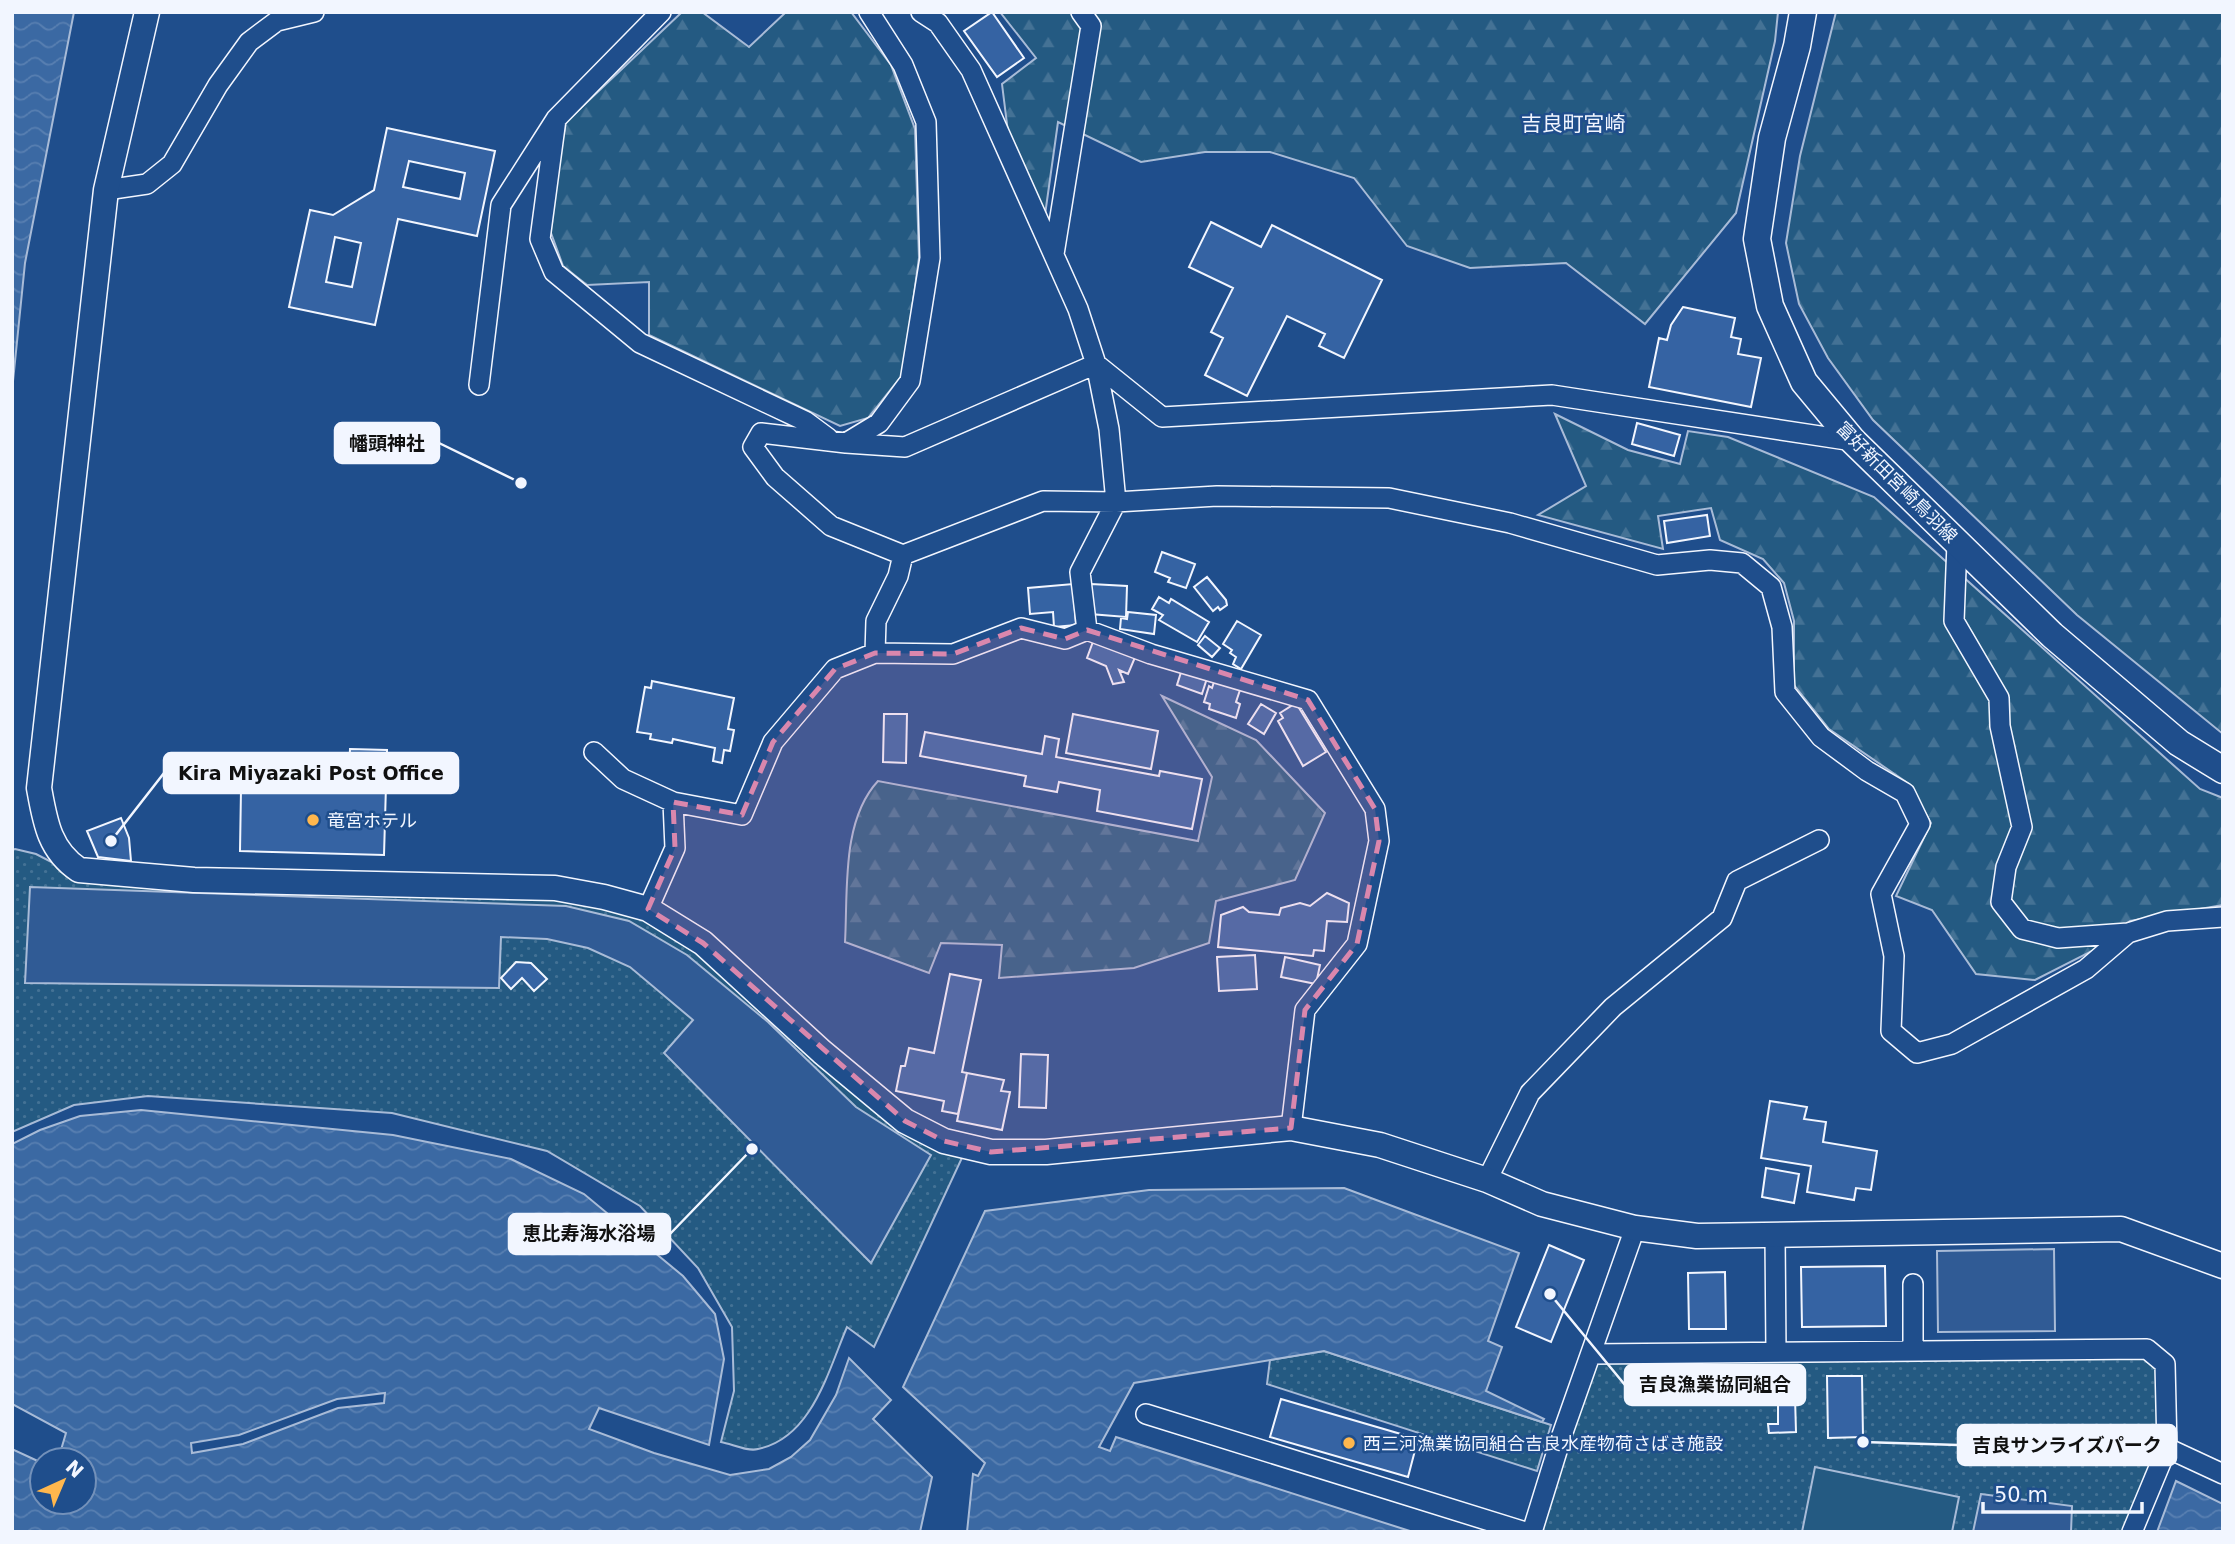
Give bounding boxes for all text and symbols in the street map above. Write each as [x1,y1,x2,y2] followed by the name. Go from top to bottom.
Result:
[1521,112,1626,136] district label: 吉良町宮崎
[1832,417,1962,547] street label: 富好新田宮崎鳥羽線
[335,423,439,463] callout: 幡頭神社
[349,432,425,454] text: 幡頭神社
[164,753,458,793] callout: Kira Miyazaki Post Office
[178,762,444,784] text: Kira Miyazaki Post Office
[327,810,417,831] place label: 竜宮ホテル
[305,812,321,828] marker: 竜宮ホテル
[509,1214,670,1254] callout: 恵比寿海水浴場
[522,1222,656,1244] text: 恵比寿海水浴場
[1625,1365,1805,1405] callout: 吉良漁業協同組合
[1639,1373,1791,1395] text: 吉良漁業協同組合
[1958,1425,2176,1465] callout: 吉良サンライズパーク
[1363,1433,1723,1454] place label: 西三河漁業協同組合吉良水産物荷さばき施設
[1972,1434,2162,1456] text: 吉良サンライズパーク
[1341,1435,1357,1451] marker: 西三河漁業協同組合吉良水産物荷さばき施設
[28,1446,98,1516] north arrow
[61,1455,88,1482] text: N
[1983,1470,2142,1514] scale bar
[1994,1483,2048,1507] text: 50 m

